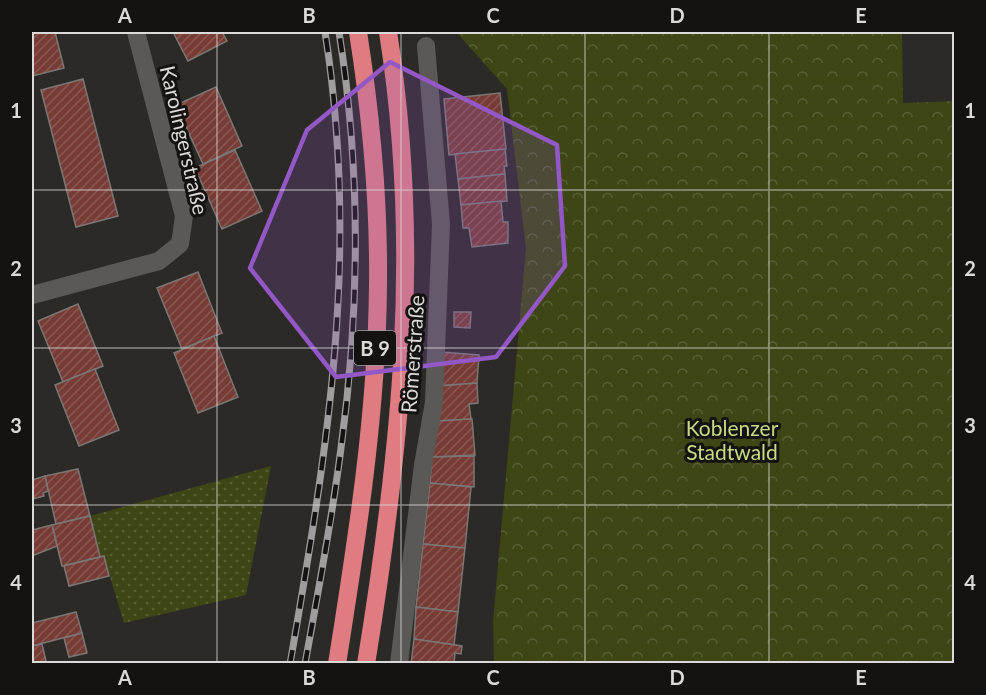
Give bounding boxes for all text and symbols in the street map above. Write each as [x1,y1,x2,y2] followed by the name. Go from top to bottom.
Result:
[117,3,132,27] text: A
[302,3,316,27] text: B
[486,3,500,27] text: C
[669,3,685,27] text: D
[855,3,867,27] text: E
[156,63,214,217] street label: Karolingerstraße
[10,98,22,122] text: 1
[964,98,976,122] text: 1
[10,256,22,280] text: 2
[964,256,976,280] text: 2
[395,294,429,414] street label: Römerstraße
[354,331,396,365] road number: B 9
[10,413,22,437] text: 3
[964,413,976,437] text: 3
[686,415,779,464] park label: Koblenzer Stadtwald
[10,570,22,594] text: 4
[964,570,976,594] text: 4
[117,665,132,689] text: A
[302,665,316,689] text: B
[486,665,500,689] text: C
[669,665,685,689] text: D
[855,665,867,689] text: E

